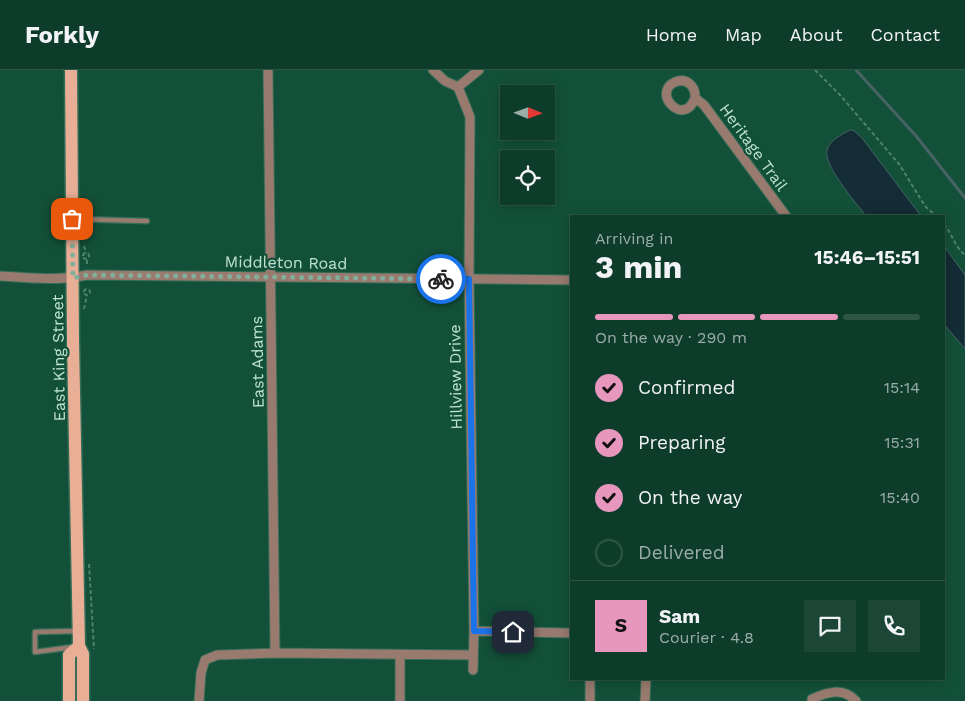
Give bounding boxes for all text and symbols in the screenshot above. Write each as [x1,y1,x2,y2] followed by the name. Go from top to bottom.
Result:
[25,21,99,49] text: Forkly
[646,24,697,45] text: Home
[725,24,762,45] text: Map
[790,24,842,45] text: About
[870,24,940,45] text: Contact
[500,85,555,140] north arrow
[500,85,555,205] map controls
[716,100,792,195] street label: Heritage Trail
[500,150,555,205] button: locate
[51,198,93,240] pin
[58,205,86,233] icon: bag
[595,229,673,248] text: Arriving in
[814,246,920,269] text: 15:46–15:51
[595,248,682,286] text: 3 min
[225,252,347,273] street label: Middleton Road
[416,254,466,304] courier
[427,265,455,293] icon: bike
[48,294,69,421] street label: East King Street
[247,316,268,408] street label: East Adams
[445,324,466,430] street label: Hillview Drive
[595,328,747,347] text: On the way · 290 m
[595,374,623,402] icon: check
[638,376,735,399] text: Confirmed
[884,378,920,397] text: 15:14
[595,429,623,457] icon: check
[638,431,725,454] text: Preparing
[884,433,920,452] text: 15:31
[595,484,623,512] icon: check
[638,486,742,509] text: On the way
[880,488,920,507] text: 15:40
[638,541,725,564] text: Delivered
[804,600,856,652] button: chat
[868,600,920,652] button: phone
[659,605,700,628] text: Sam
[492,611,534,653] pin
[615,614,627,637] text: S
[499,618,527,646] icon: home
[659,628,754,647] text: Courier · 4.8

